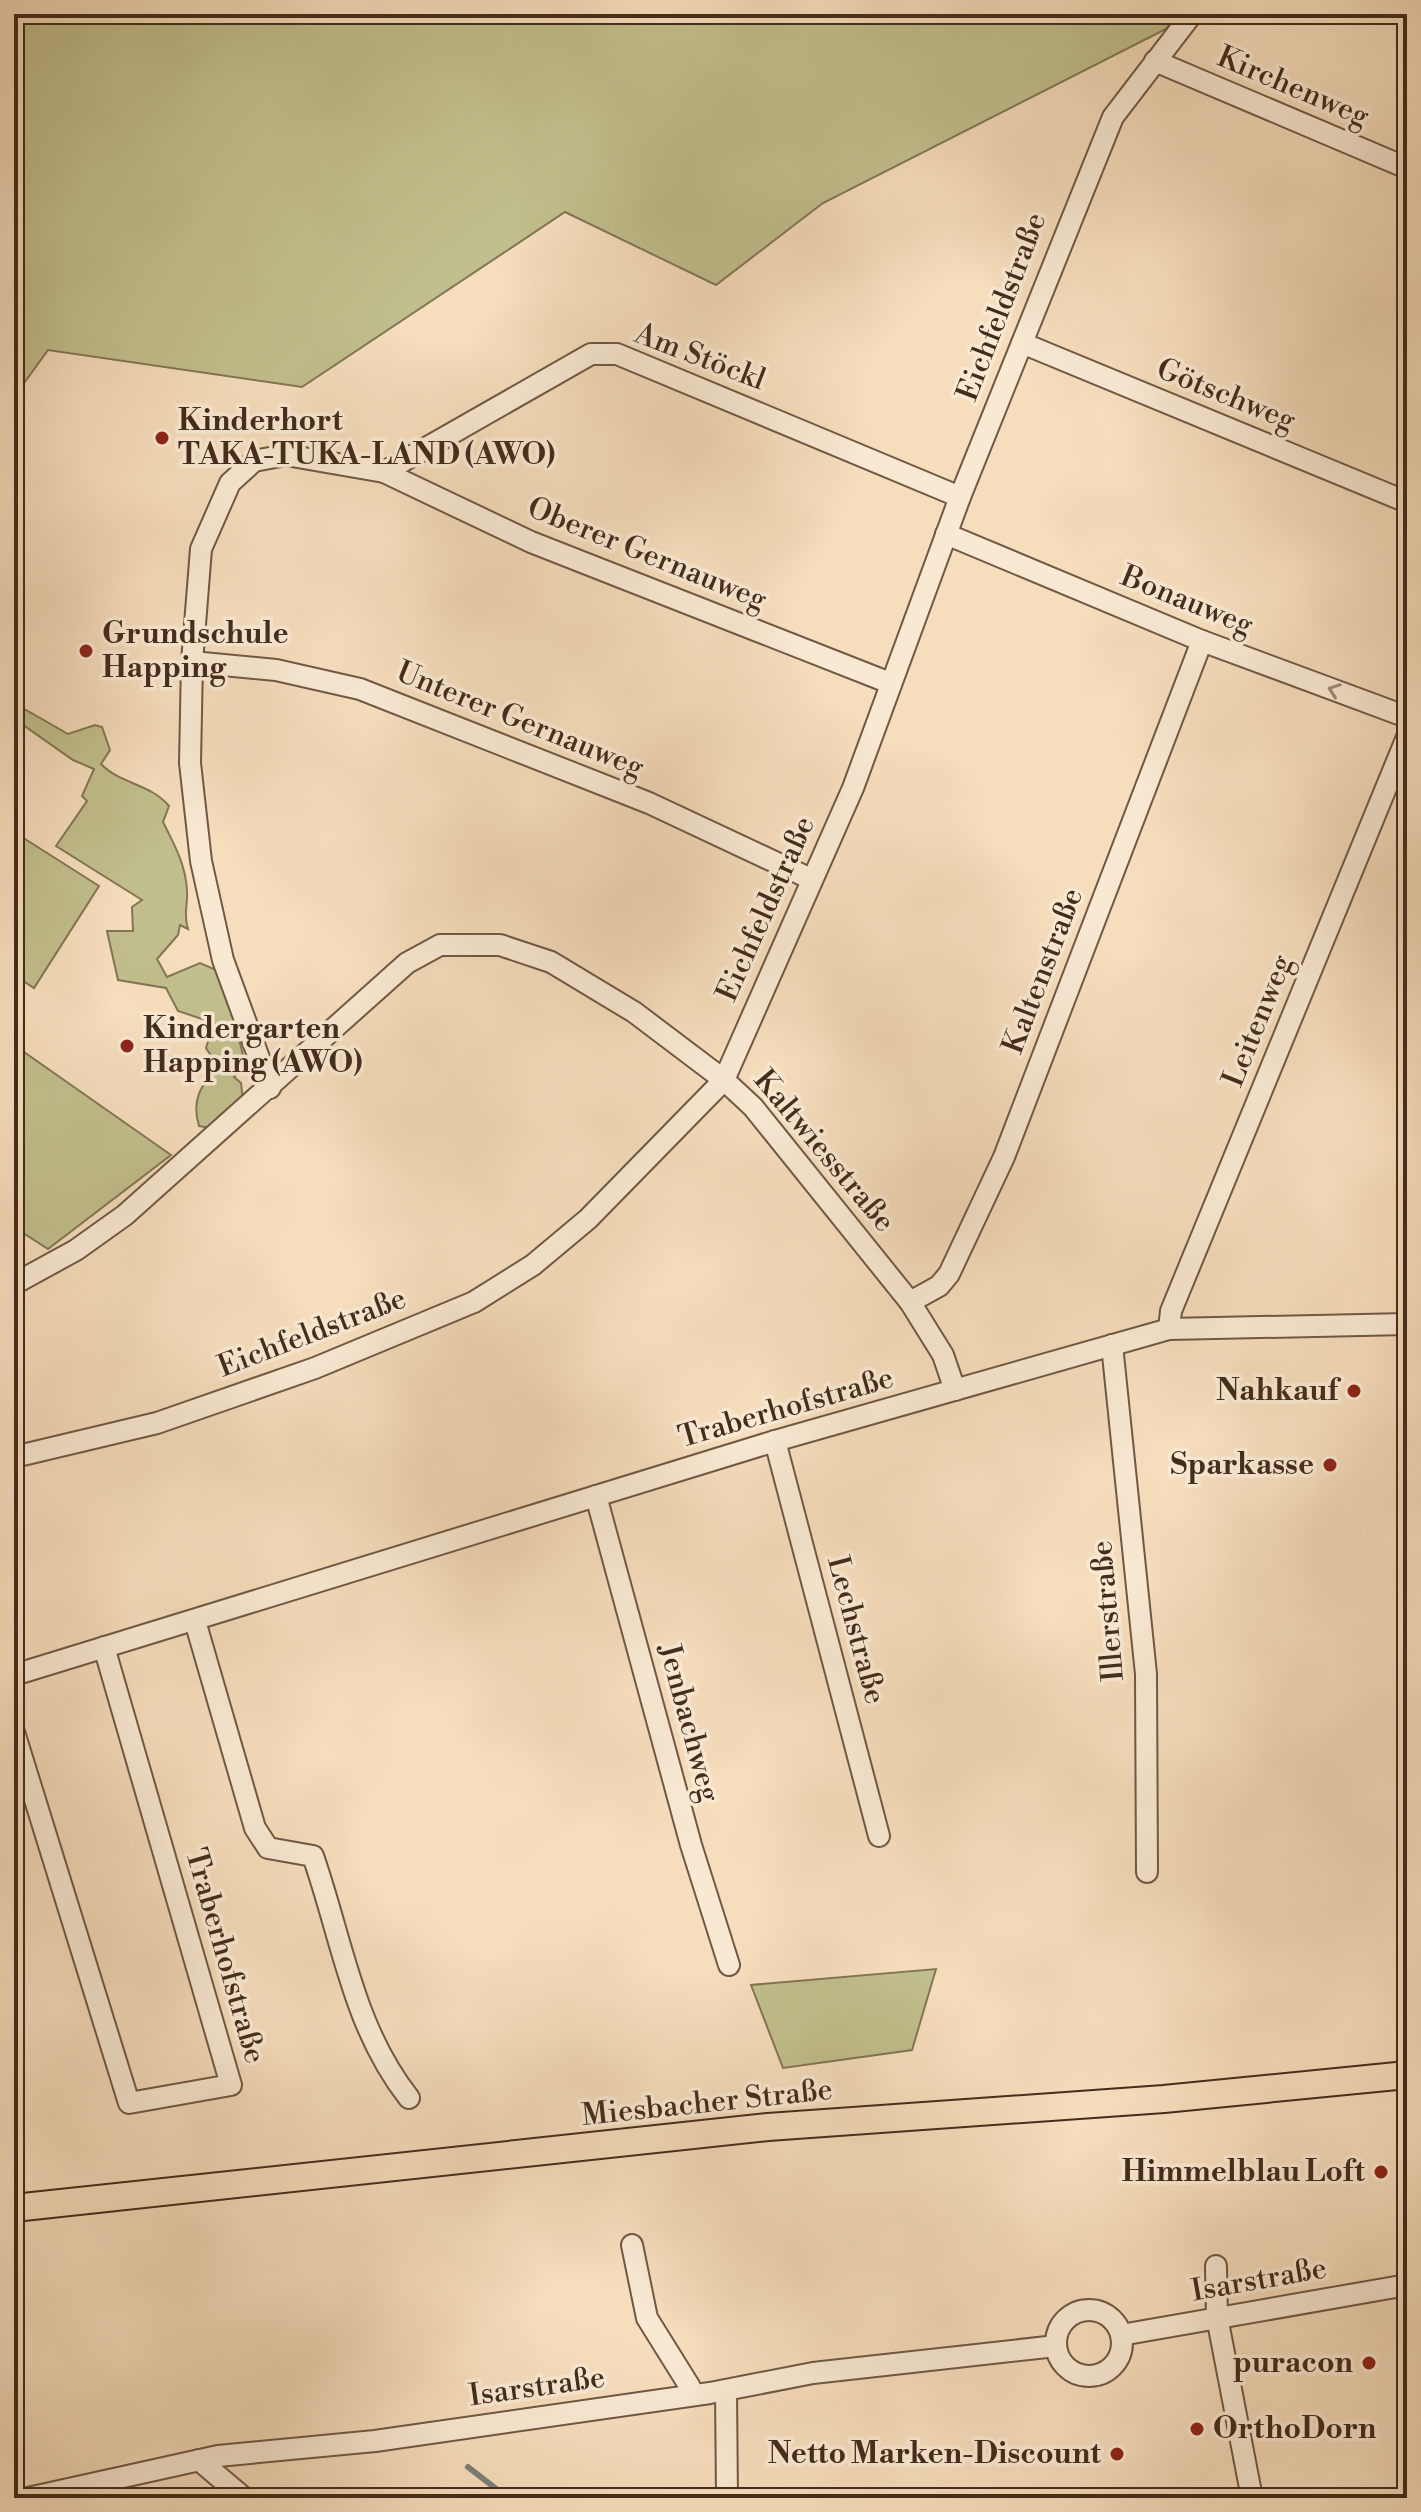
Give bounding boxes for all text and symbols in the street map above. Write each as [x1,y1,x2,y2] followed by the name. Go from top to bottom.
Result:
[1211,38,1375,136] street label: Kirchenweg
[949,207,1055,407] street label: Eichfeldstraße
[628,314,771,399] street label: Am Stöckl
[1151,350,1301,440] street label: Götschweg
[178,402,555,474] place label: Kinderhort TAKA-TUKA-LAND (AWO)
[153,429,171,447] marker: Kinderhort TAKA-TUKA-LAND (AWO)
[522,489,773,619] street label: Oberer Gernauweg
[1114,557,1259,645] street label: Bonauweg
[102,615,289,687] place label: Grundschule Happing
[77,642,95,660] marker: Grundschule Happing
[391,653,650,787] street label: Unterer Gernauweg
[1328,683,1342,699] one-way arrow
[708,810,824,1008] street label: Eichfeldstraße
[994,883,1092,1059] street label: Kaltenstraße
[1214,949,1302,1093] street label: Leitenweg
[143,1010,362,1082] place label: Kindergarten Happing (AWO)
[118,1037,136,1055] marker: Kindergarten Happing (AWO)
[745,1062,903,1240] street label: Kaltwiesstraße
[212,1280,412,1386] street label: Eichfeldstraße
[674,1359,898,1457] street label: Traberhofstraße
[1216,1372,1342,1410] place label: Nahkauf
[1345,1382,1363,1400] marker: Nahkauf
[1170,1446,1314,1484] place label: Sparkasse
[1321,1456,1339,1474] marker: Sparkasse
[1083,1539,1133,1683] street label: Illerstraße
[818,1552,894,1708] street label: Lechstraße
[649,1639,728,1807] street label: Jenbachweg
[176,1844,274,2068] street label: Traberhofstraße
[580,2071,834,2135] street label: Miesbacher Straße
[1122,2153,1365,2191] place label: Himmelblau Loft
[1372,2163,1390,2181] marker: Himmelblau Loft
[1188,2249,1330,2311] street label: Isarstraße
[1233,2344,1354,2382] place label: puracon
[1360,2354,1378,2372] marker: puracon
[467,2359,607,2415] street label: Isarstraße
[1213,2410,1377,2448] place label: OrthoDorn
[1188,2420,1206,2438] marker: OrthoDorn
[768,2435,1101,2473] place label: Netto Marken-Discount
[1108,2445,1126,2463] marker: Netto Marken-Discount

